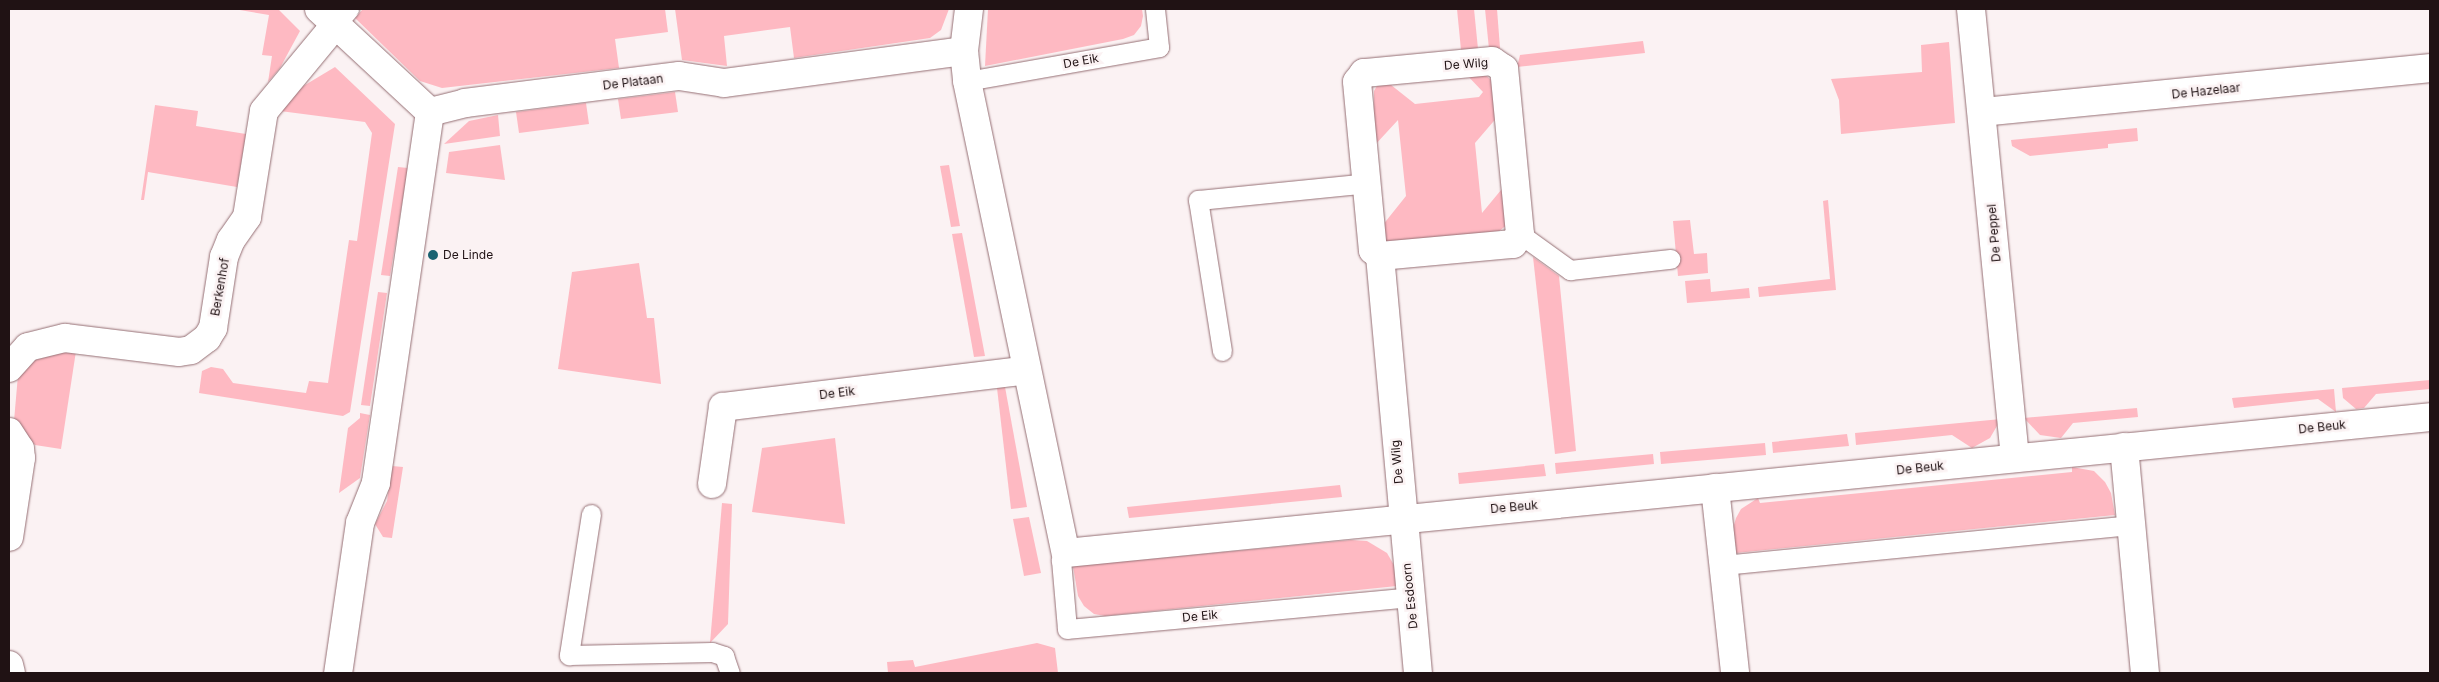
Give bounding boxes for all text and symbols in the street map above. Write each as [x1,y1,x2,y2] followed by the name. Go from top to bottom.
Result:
[1062,51,1100,71] street label: De Eik
[1444,55,1488,73] street label: De Wilg
[602,71,664,93] street label: De Plataan
[2171,80,2241,102] street label: De Hazelaar
[1984,203,2004,263] street label: De Peppel
[443,248,493,262] place label: De Linde
[427,249,439,261] marker: De Linde
[208,257,232,317] street label: Berkenhof
[818,384,856,402] street label: De Eik
[2298,417,2346,437] street label: De Beuk
[1388,439,1406,485] street label: De Wilg
[1896,458,1944,478] street label: De Beuk
[1490,498,1538,516] street label: De Beuk
[1399,562,1421,630] street label: De Esdoorn
[1182,607,1218,625] street label: De Eik

